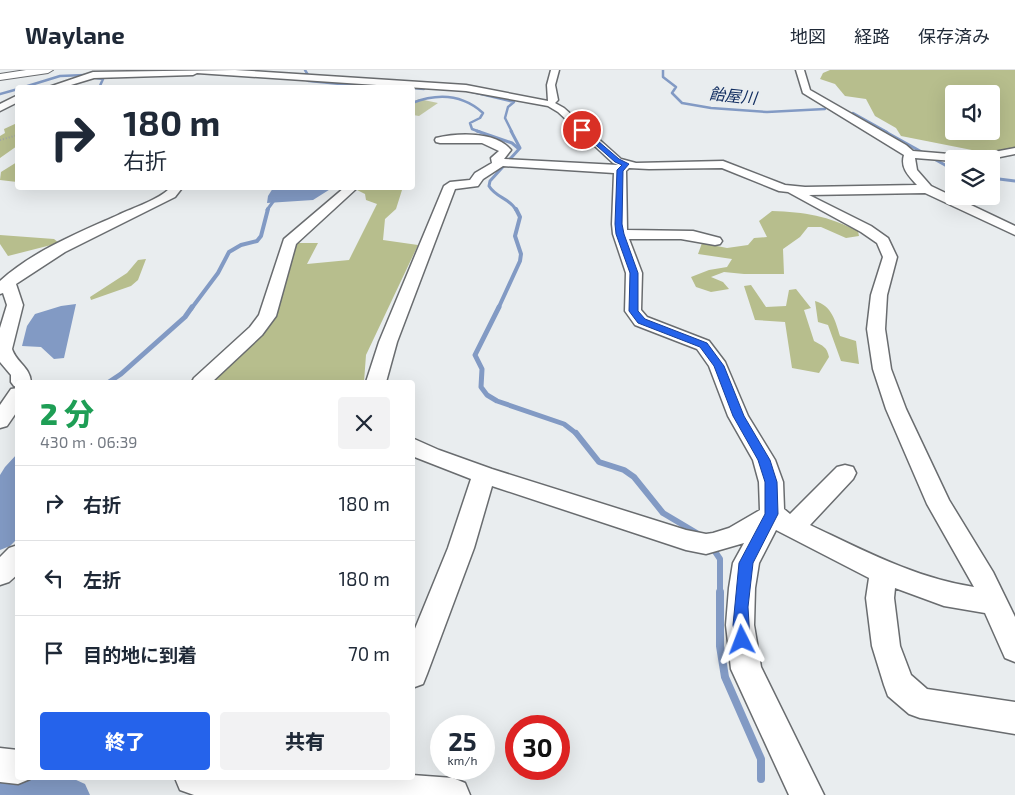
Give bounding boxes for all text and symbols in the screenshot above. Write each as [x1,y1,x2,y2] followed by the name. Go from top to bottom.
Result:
[25,20,125,49] text: Waylane
[790,25,826,47] text: 地図
[854,25,890,47] text: 経路
[918,25,990,47] text: 保存済み
[708,83,760,107] water label: 飴屋川
[945,85,1000,205] map controls
[945,85,1000,140] button: sound
[123,101,220,143] text: 180 m
[40,105,105,170] icon: right
[561,109,603,151] pin
[568,116,596,144] icon: arrive
[123,147,167,173] text: 右折
[945,150,1000,205] button: layers
[40,395,94,431] text: 2 分
[338,397,390,449] button: close
[40,432,138,451] text: 430 m · 06:39
[40,489,68,517] icon: right
[339,492,390,515] text: 180 m
[83,493,121,516] text: 右折
[40,564,68,592] icon: left
[339,567,390,590] text: 180 m
[83,568,121,591] text: 左折
[715,613,767,665] position arrow
[40,639,68,667] icon: arrive
[348,642,390,665] text: 70 m
[83,643,197,666] text: 目的地に到着
[40,712,210,770] button: 終了
[220,712,390,770] button: 共有
[505,715,570,780] speed limit sign: 30
[448,726,477,756] text: 25
[448,753,477,767] text: km/h

